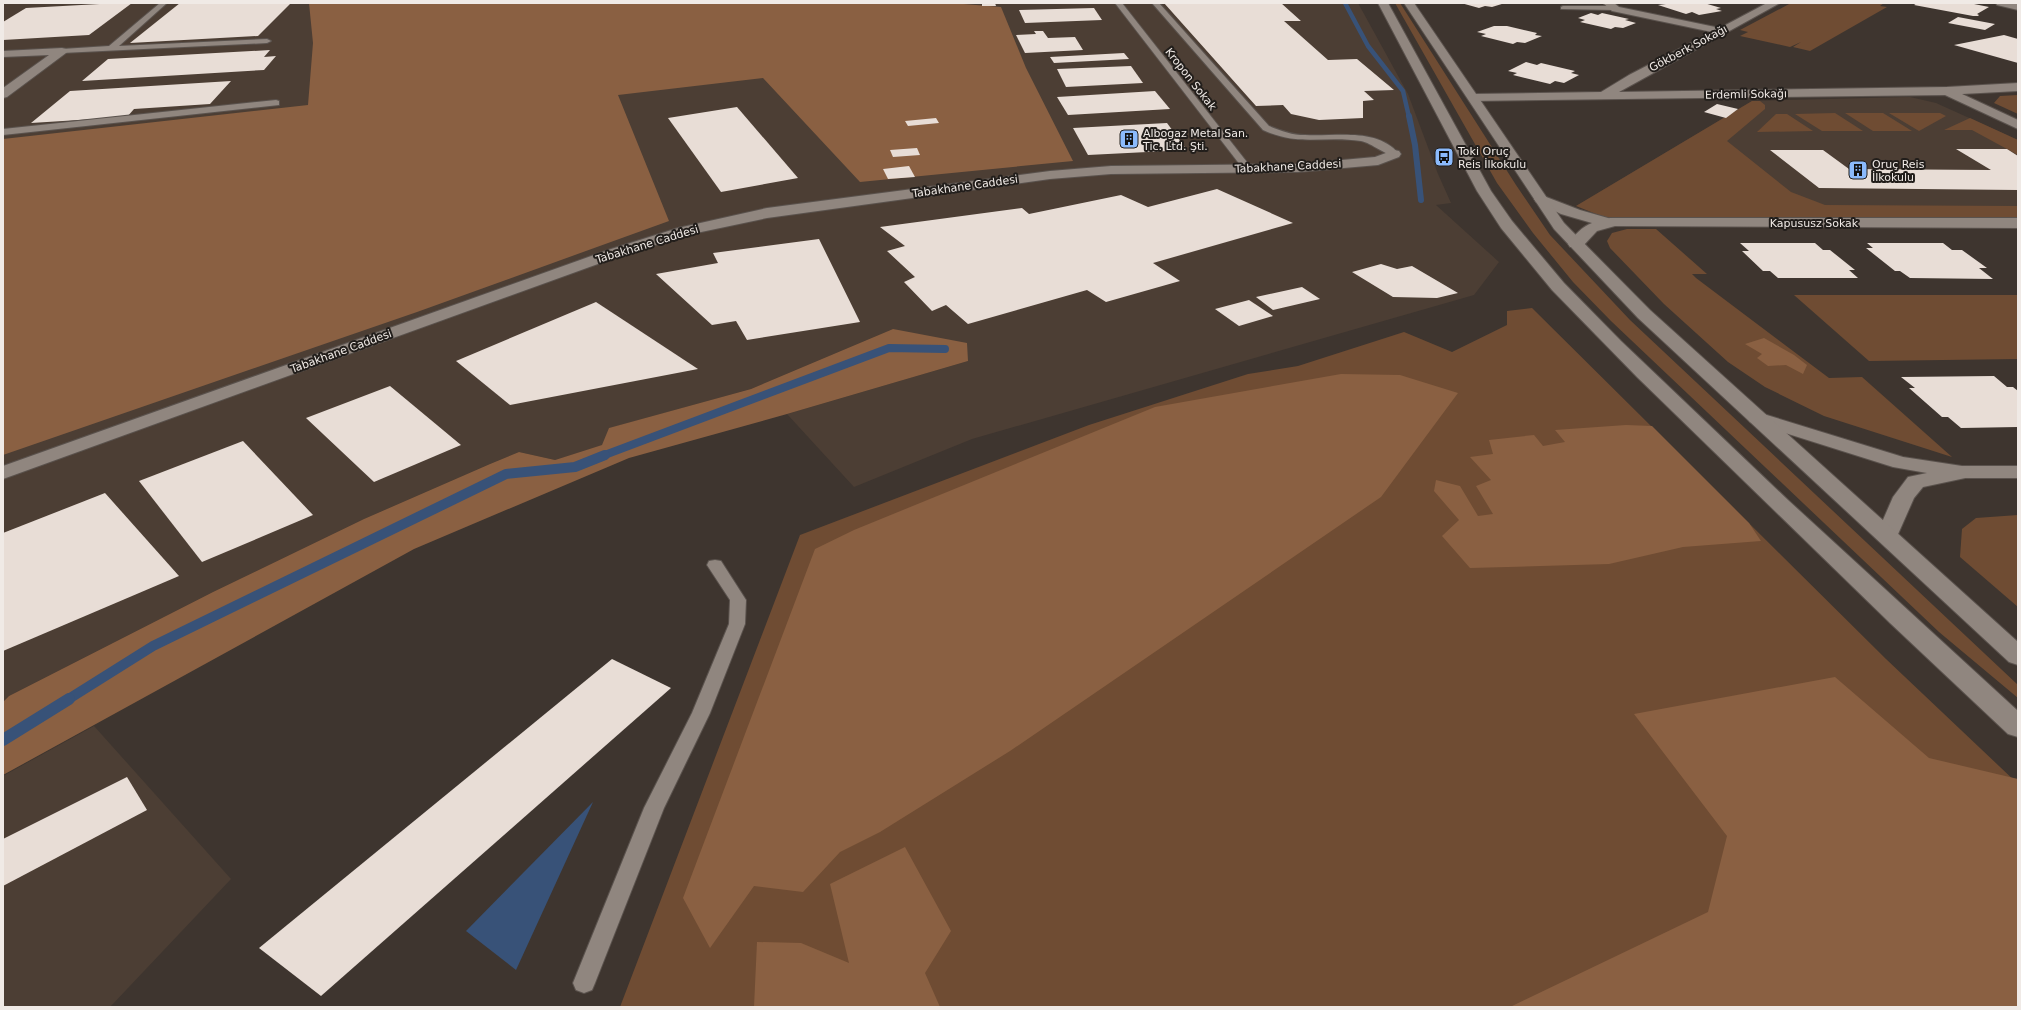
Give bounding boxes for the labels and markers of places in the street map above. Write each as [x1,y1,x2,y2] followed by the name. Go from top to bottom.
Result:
[1142,127,1248,153] place label: Albogaz Metal San. Tic. Ltd. Şti.
[1118,128,1140,150] building icon: Albogaz Metal San. Tic. Ltd. Şti.
[1457,145,1526,171] place label: Toki Oruç Reis İlkokulu
[1433,146,1455,168] bus stop icon: Toki Oruç Reis İlkokulu
[1872,158,1925,184] place label: Oruç Reis İlkokulu
[1847,159,1869,181] building icon: Oruç Reis İlkokulu

